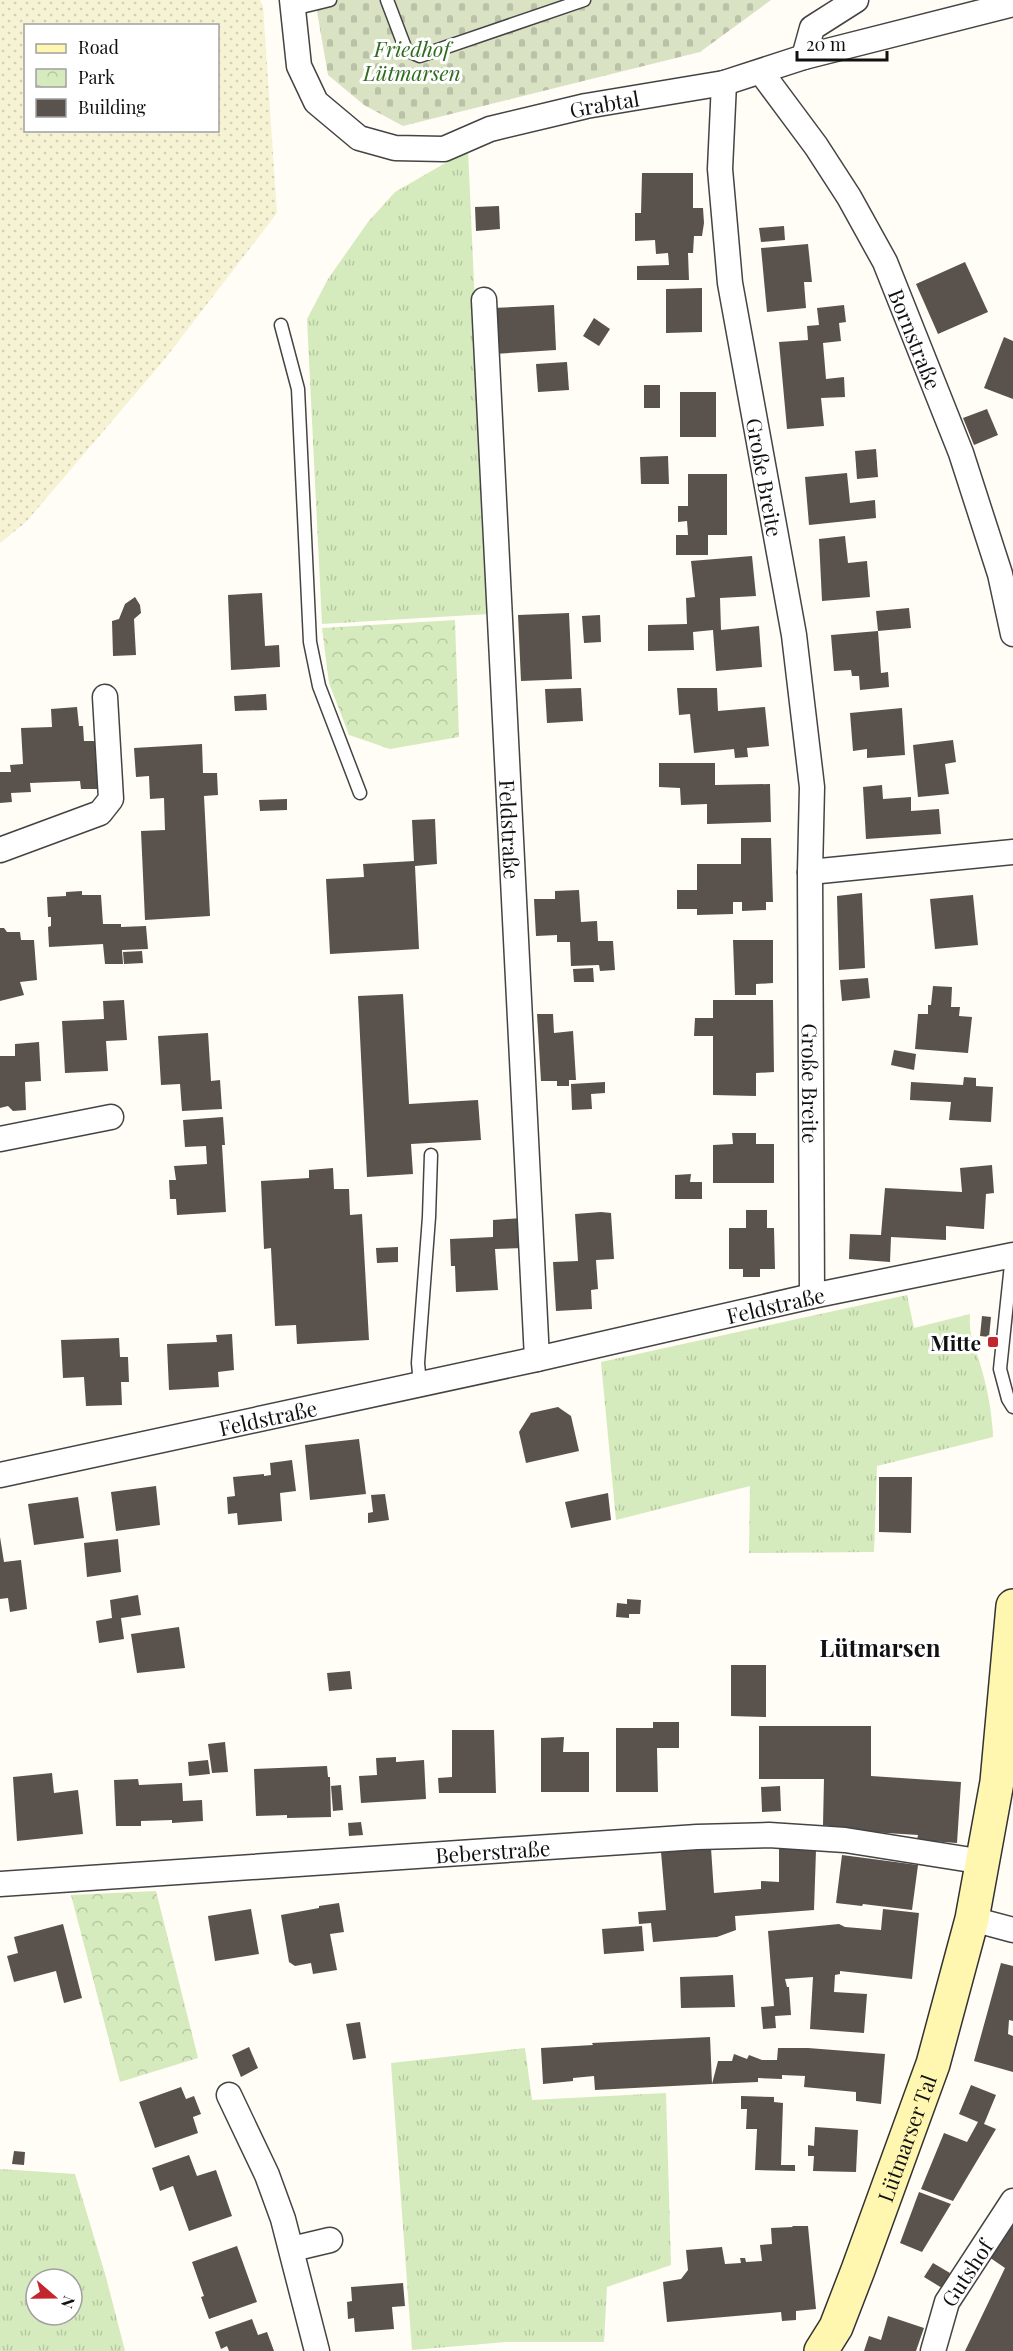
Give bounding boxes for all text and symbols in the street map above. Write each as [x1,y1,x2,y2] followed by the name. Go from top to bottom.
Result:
[24,24,219,132] legend
[797,24,887,62] scale bar
[806,32,846,56] text: 20 m
[362,34,461,86] park label: Friedhof Lütmarsen
[78,35,119,59] text: Road
[78,65,115,89] text: Park
[567,83,641,124] street label: Grabtal
[78,95,146,119] text: Building
[883,284,948,393] street label: Bornstraße
[741,416,790,539] street label: Große Breite
[494,779,527,880] street label: Feldstraße
[797,1023,825,1144] street label: Große Breite
[724,1280,827,1329] street label: Feldstraße
[930,1328,981,1356] place label: Mitte
[986,1335,1000,1349] marker: Mitte
[216,1393,319,1441] street label: Feldstraße
[820,1631,941,1663] district label: Lütmarsen
[435,1833,551,1869] street label: Beberstraße
[870,2070,942,2205] street label: Lütmarser Tal
[934,2232,999,2312] street label: Gutshof
[24,2267,84,2327] north arrow
[57,2293,80,2312] text: N

